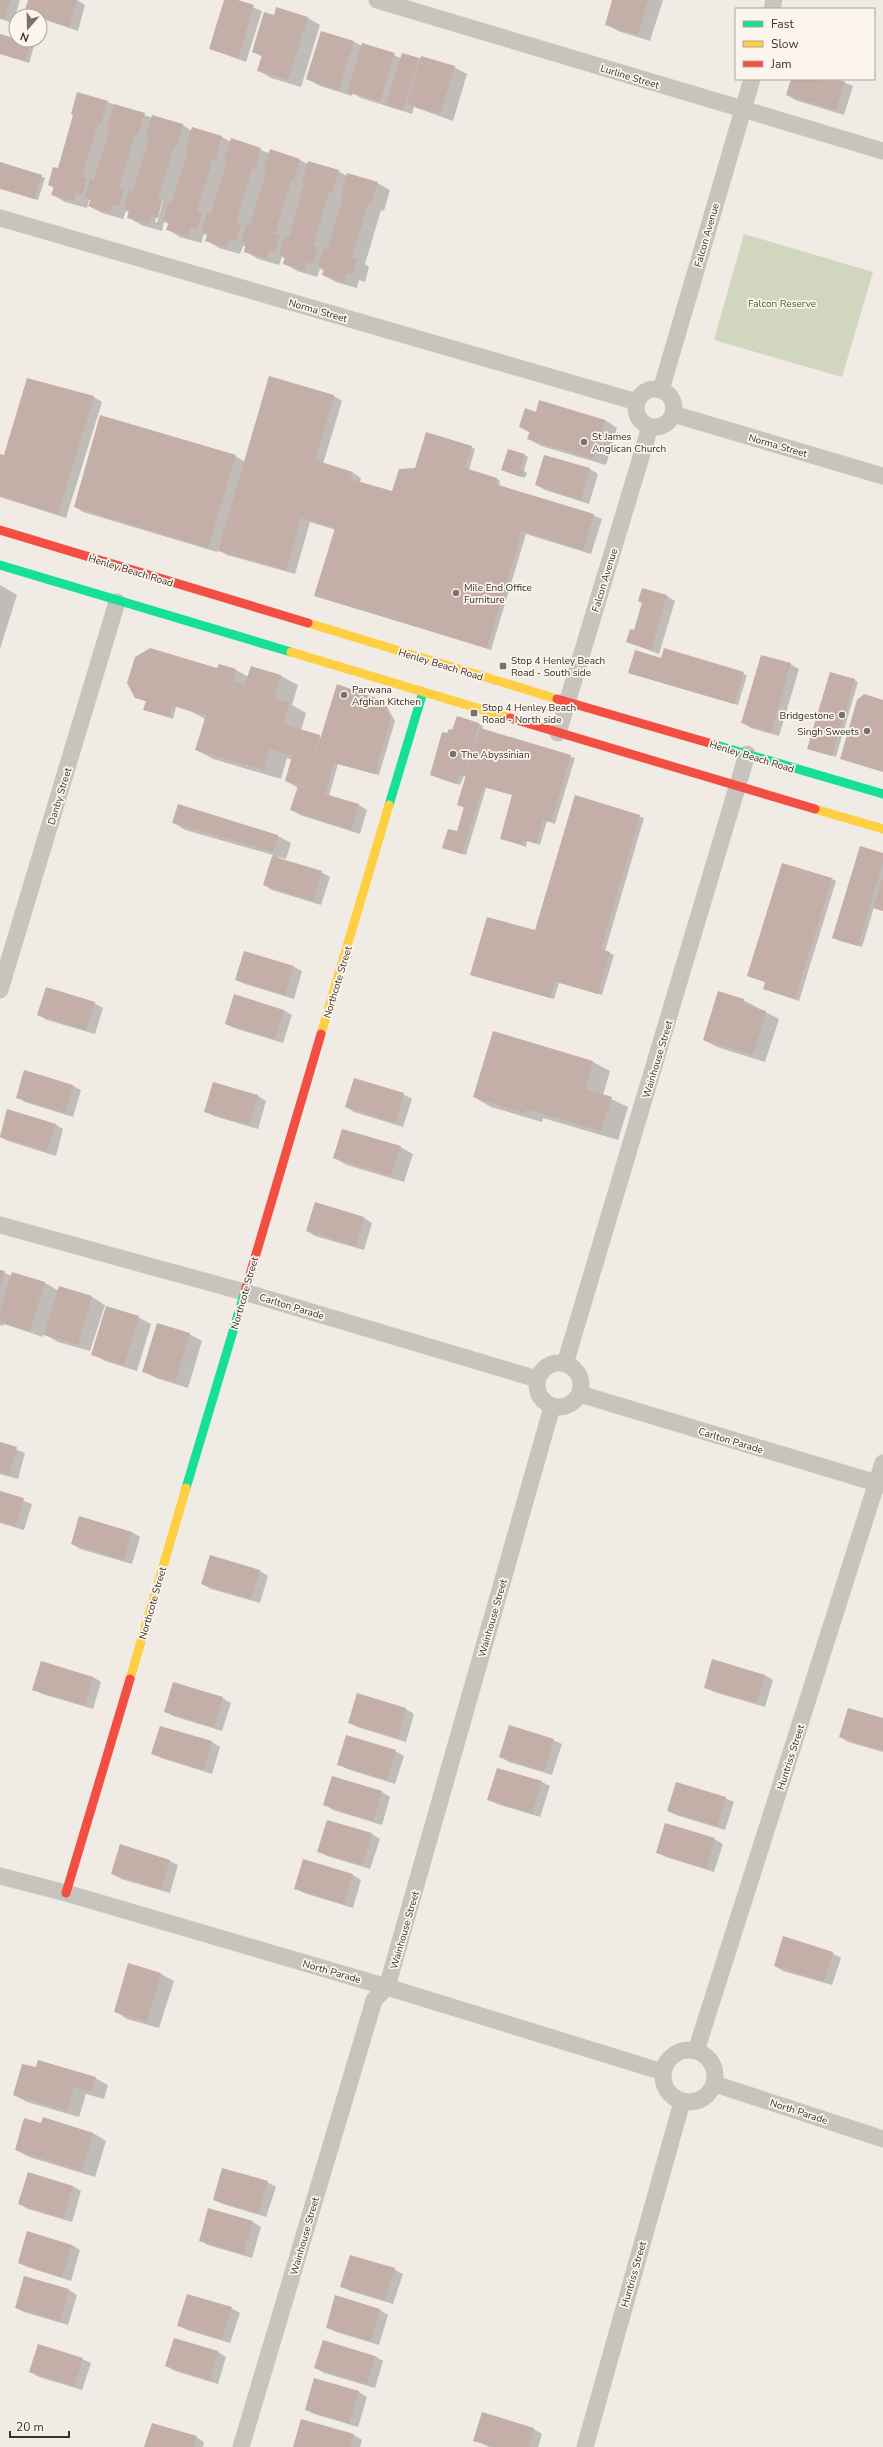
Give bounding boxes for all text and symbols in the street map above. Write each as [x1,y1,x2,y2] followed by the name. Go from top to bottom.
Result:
[8,8,48,48] north arrow
[735,8,875,80] legend
[771,16,794,32] text: Fast
[18,28,31,45] text: N
[771,36,799,52] text: Slow
[770,56,792,72] text: Jam
[599,61,661,93] street label: Lurline Street
[691,202,723,269] street label: Falcon Avenue
[287,296,349,326] street label: Norma Street
[748,297,816,311] park label: Falcon Reserve
[592,430,666,456] place label: St James Anglican Church
[747,431,809,461] street label: Norma Street
[579,437,589,447] marker: St James Anglican Church
[589,547,621,614] street label: Falcon Avenue
[87,551,175,591] street label: Henley Beach Road
[464,581,532,607] place label: Mile End Office Furniture
[451,588,461,598] marker: Mile End Office Furniture
[397,645,485,685] street label: Henley Beach Road
[511,654,605,680] place label: Stop 4 Henley Beach Road - South side
[498,661,508,671] marker: Stop 4 Henley Beach Road - South side
[352,683,421,709] place label: Parwana Afghan Kitchen
[339,690,349,700] marker: Parwana Afghan Kitchen
[482,701,576,727] place label: Stop 4 Henley Beach Road - North side
[469,708,479,718] marker: Stop 4 Henley Beach Road - North side
[780,709,834,723] place label: Bridgestone
[837,710,847,720] marker: Bridgestone
[797,725,859,739] place label: Singh Sweets
[862,726,872,736] marker: Singh Sweets
[708,737,796,777] street label: Henley Beach Road
[461,748,530,762] place label: The Abyssinian
[448,749,458,759] marker: The Abyssinian
[45,765,75,827] street label: Danby Street
[320,944,356,1020] street label: Northcote Street
[639,1018,677,1100] street label: Wainhouse Street
[228,1255,262,1331] street label: Northcote Street
[258,1290,326,1323] street label: Carlton Parade
[697,1424,765,1457] street label: Carlton Parade
[136,1565,170,1641] street label: Northcote Street
[475,1577,511,1659] street label: Wainhouse Street
[774,1722,808,1792] street label: Huntriss Street
[387,1889,423,1971] street label: Wainhouse Street
[301,1957,362,1987] street label: North Parade
[768,2096,829,2128] street label: North Parade
[287,2195,323,2277] street label: Wainhouse Street
[618,2239,650,2309] street label: Huntriss Street
[10,2413,69,2439] scale bar
[16,2419,44,2435] text: 20 m

